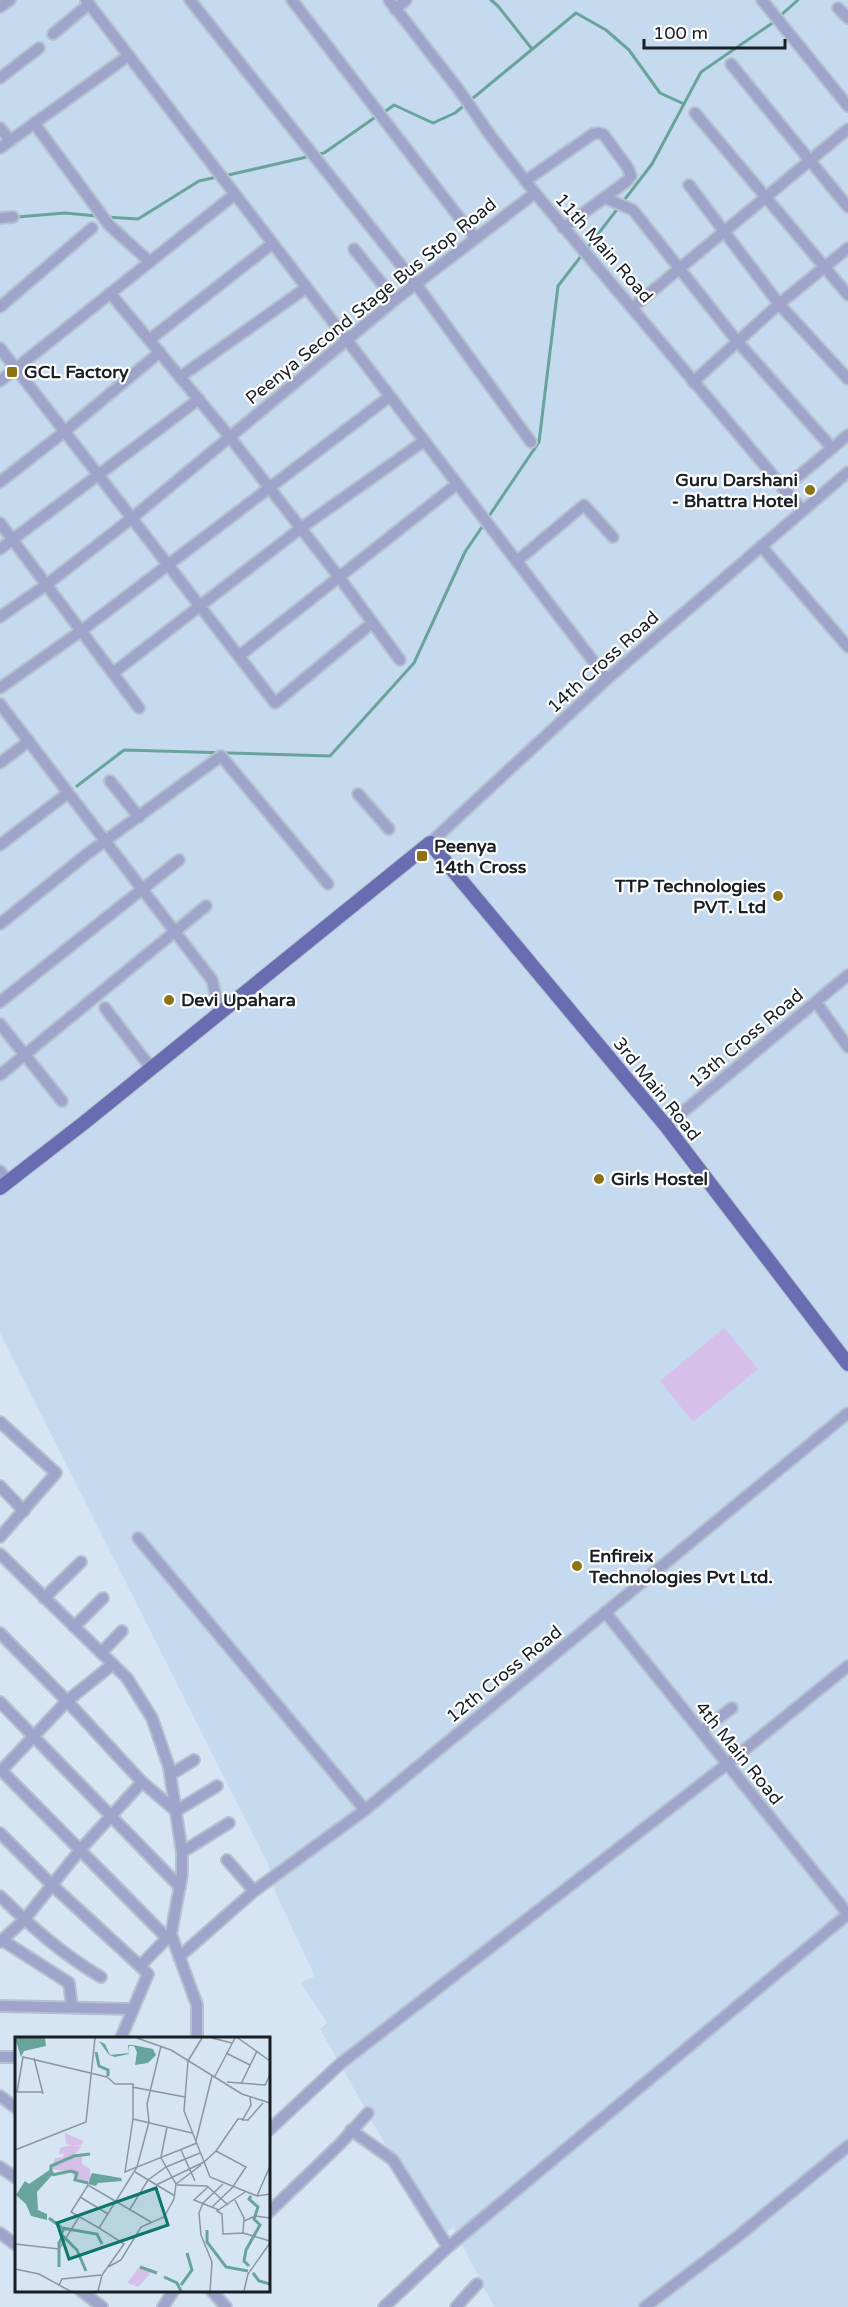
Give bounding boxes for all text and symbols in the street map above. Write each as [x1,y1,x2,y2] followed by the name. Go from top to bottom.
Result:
[644,12,785,50] scale bar
[653,22,708,44] text: 100 m
[550,189,658,307] street label: 11th Main Road
[241,193,501,409] street label: Peenya Second Stage Bus Stop Road
[24,361,129,383] place label: GCL Factory
[5,365,19,379] marker: GCL Factory
[672,469,798,512] place label: Guru Darshani - Bhattra Hotel
[803,483,817,497] marker: Guru Darshani - Bhattra Hotel
[543,606,663,718] street label: 14th Cross Road
[434,835,527,878] place label: Peenya 14th Cross
[415,849,429,863] marker: Peenya 14th Cross
[614,875,766,918] place label: TTP Technologies PVT. Ltd
[771,889,785,903] marker: TTP Technologies PVT. Ltd
[684,984,808,1092] street label: 13th Cross Road
[181,989,296,1011] place label: Devi Upahara
[162,993,176,1007] marker: Devi Upahara
[609,1033,705,1145] street label: 3rd Main Road
[611,1168,708,1190] place label: Girls Hostel
[592,1172,606,1186] marker: Girls Hostel
[588,1545,773,1588] place label: Enfireix Technologies Pvt Ltd.
[570,1559,584,1573] marker: Enfireix Technologies Pvt Ltd.
[442,1621,566,1727] street label: 12th Cross Road
[691,1697,787,1809] street label: 4th Main Road
[15,2037,270,2292] inset map

